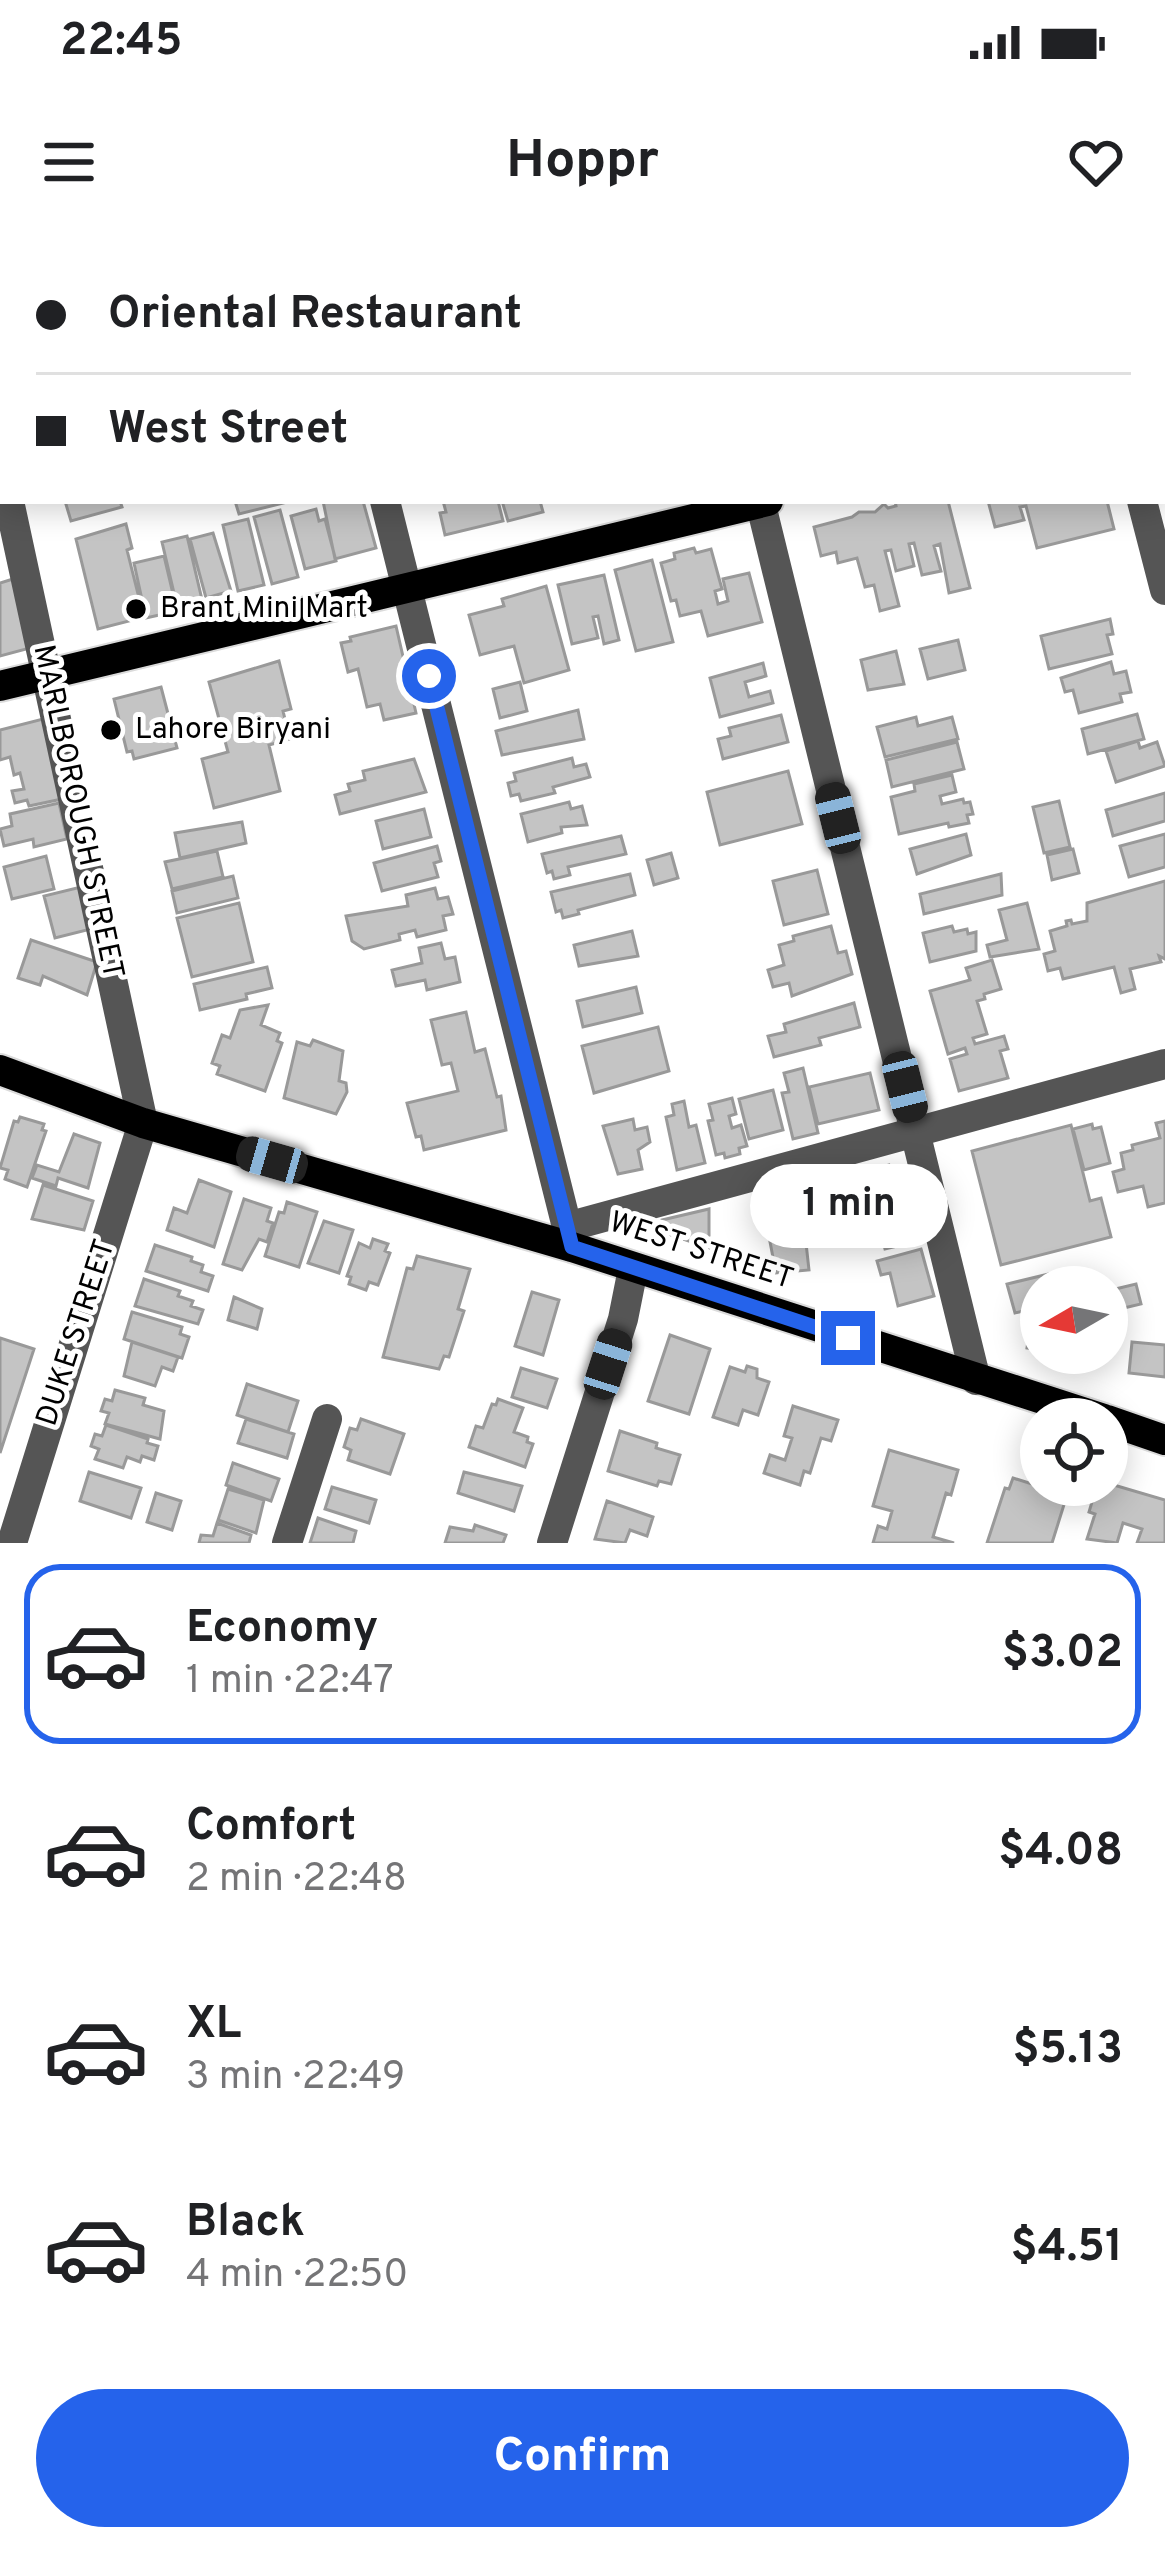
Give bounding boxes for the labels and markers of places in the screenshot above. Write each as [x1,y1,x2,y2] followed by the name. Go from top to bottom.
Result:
[160,591,368,628] place label: Brant Mini Mart
[123,596,149,622] marker: Brant Mini Mart
[135,712,331,749] place label: Lahore Biryani
[98,717,124,743] marker: Lahore Biryani

